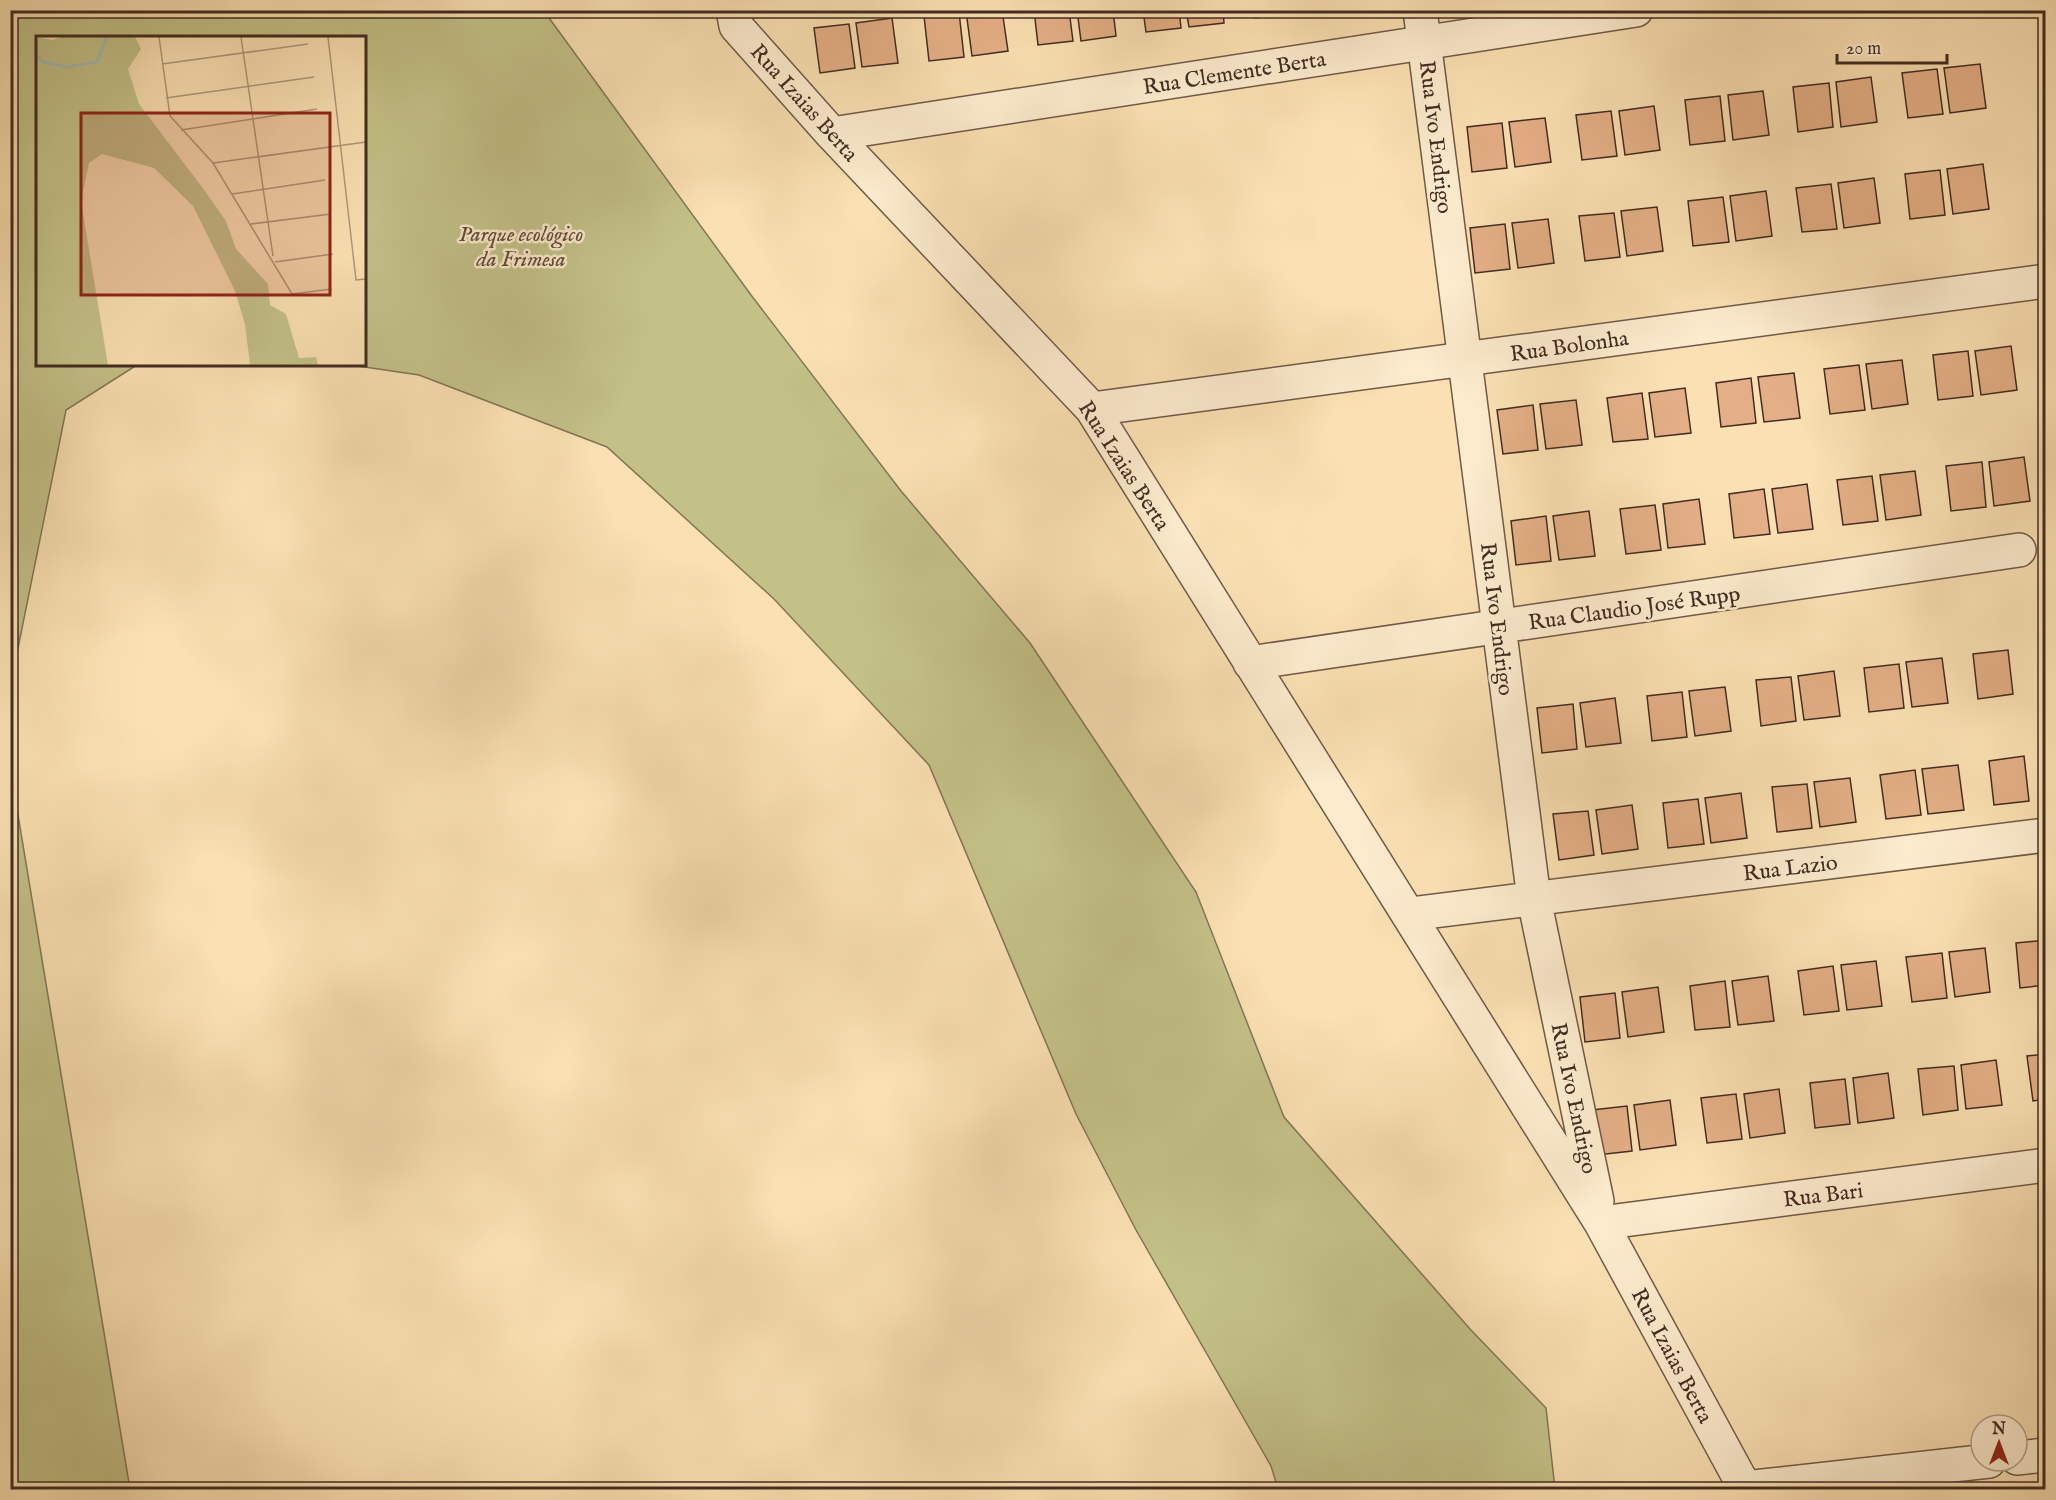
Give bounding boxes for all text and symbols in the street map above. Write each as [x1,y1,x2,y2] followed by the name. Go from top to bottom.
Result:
[1837,27,1946,65] scale bar
[36,36,366,366] inset map
[1846,38,1881,61] text: 20 m
[743,39,864,169] street label: Rua Izaias Berta
[1141,46,1328,102] street label: Rua Clemente Berta
[1412,59,1458,215] street label: Rua Ivo Endrigo
[459,221,583,274] park label: Parque ecológico da Frimesa
[1508,325,1631,369] street label: Rua Bolonha
[1071,396,1176,537] street label: Rua Izaias Berta
[1473,541,1519,697] street label: Rua Ivo Endrigo
[1526,580,1742,638] street label: Rua Claudio José Rupp
[1741,849,1839,889] street label: Rua Lazio
[1543,1020,1603,1177] street label: Rua Ivo Endrigo
[1782,1177,1865,1215] street label: Rua Bari
[1624,1283,1719,1429] street label: Rua Izaias Berta
[1969,1413,2029,1473] north arrow
[1991,1420,2006,1440] text: N

